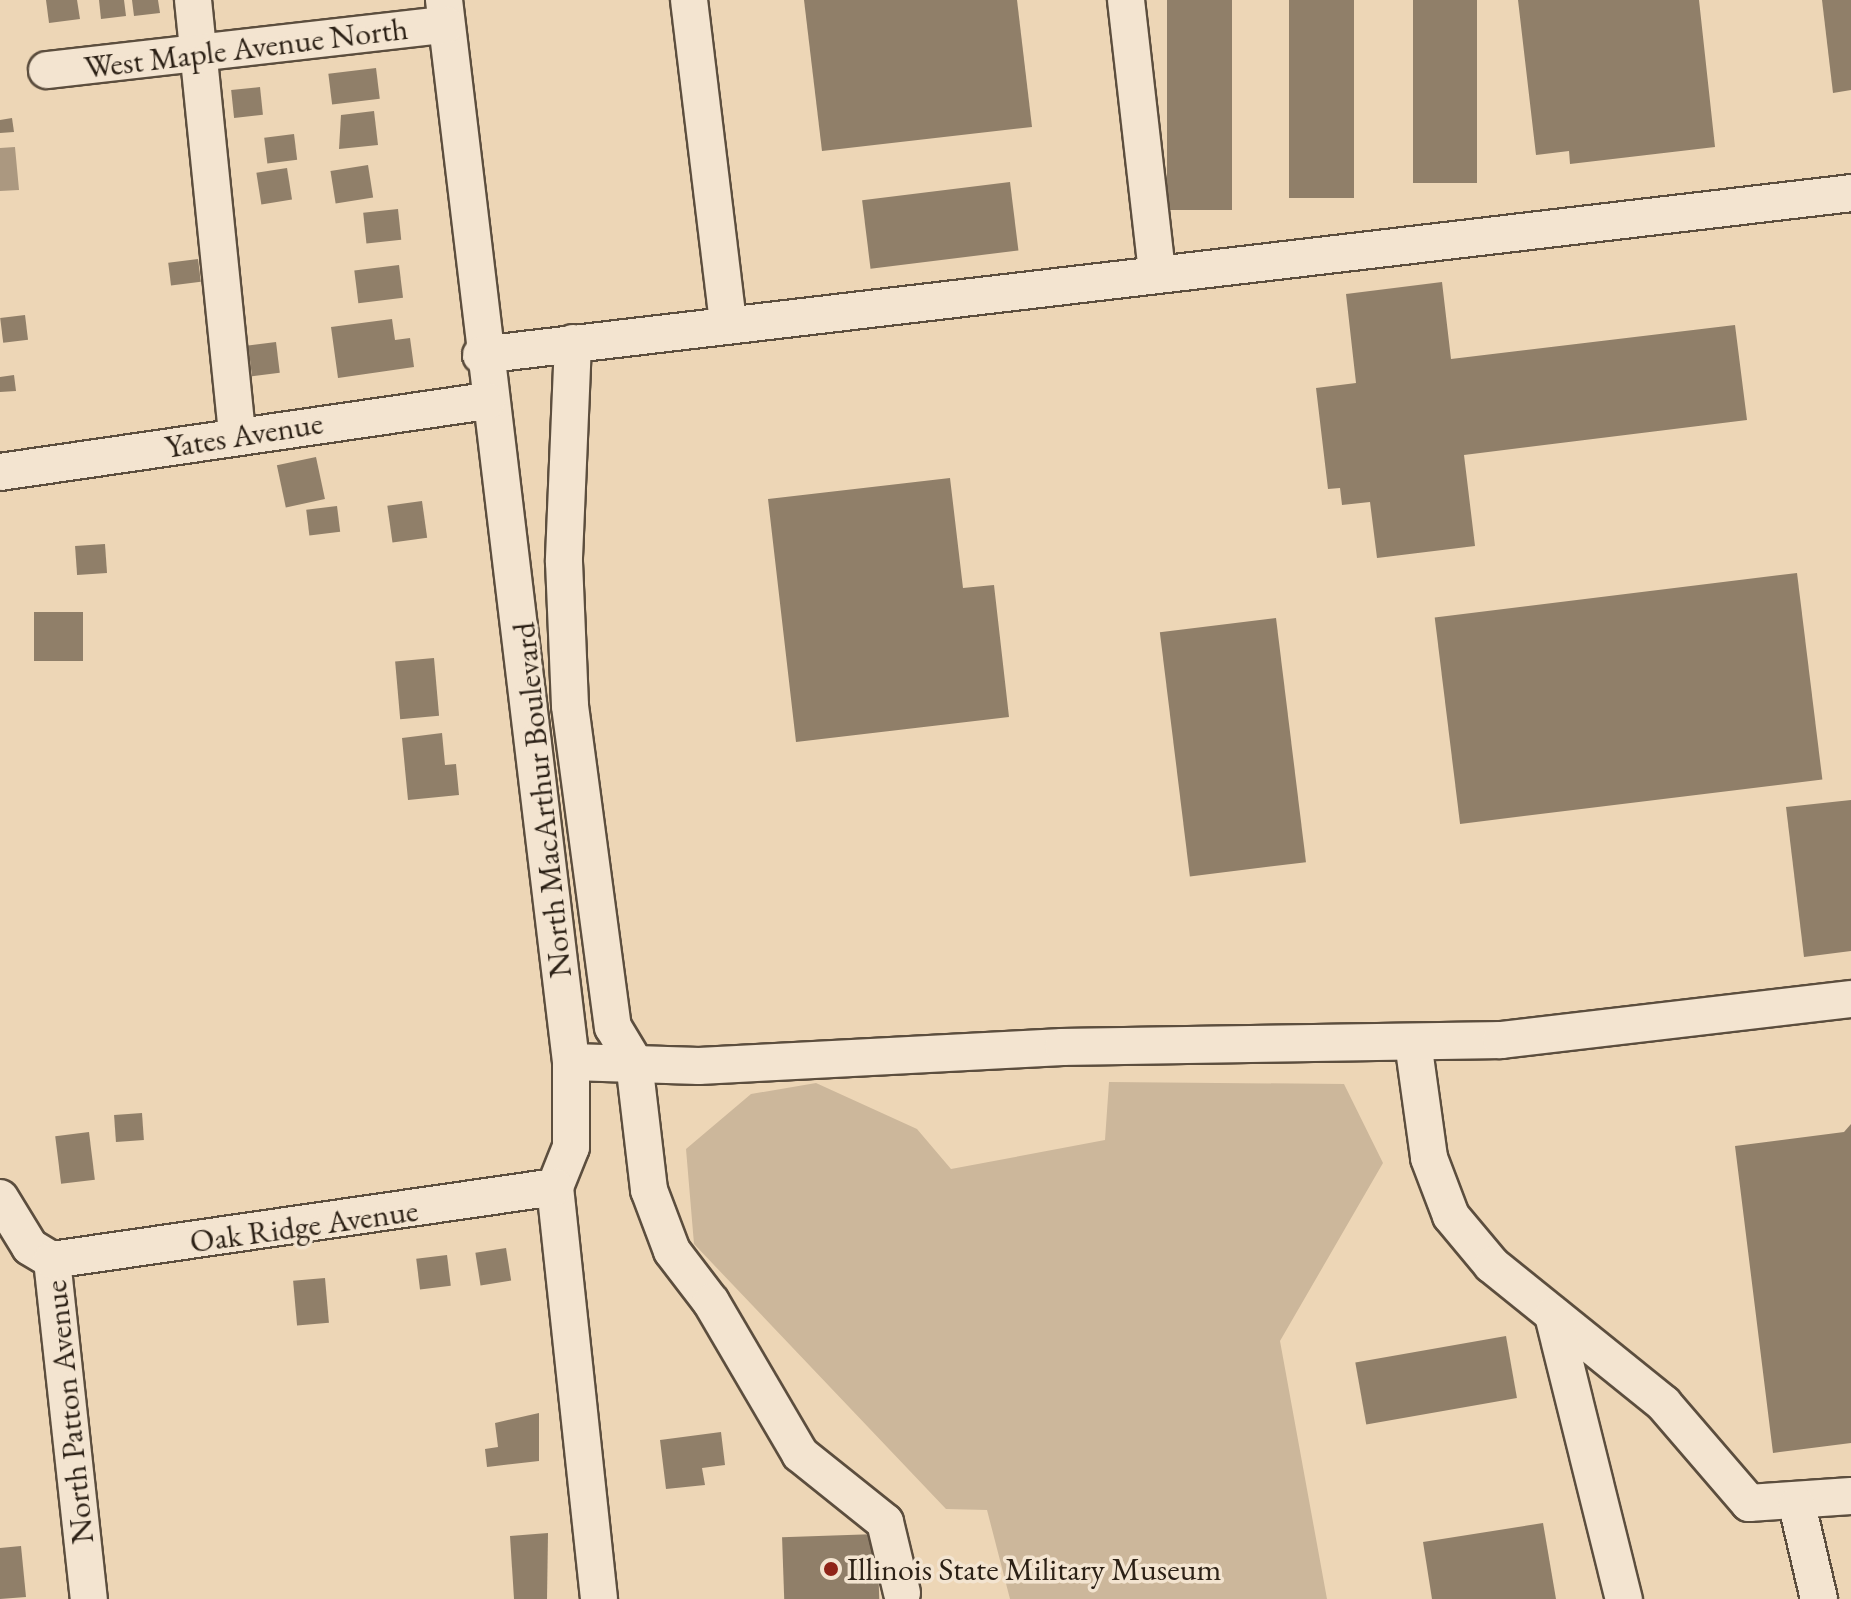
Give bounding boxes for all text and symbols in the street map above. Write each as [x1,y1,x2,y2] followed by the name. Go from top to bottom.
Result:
[82,9,410,87] street label: West Maple Avenue North
[162,404,326,466] street label: Yates Avenue
[504,621,580,979] street label: North MacArthur Boulevard
[187,1191,421,1261] street label: Oak Ridge Avenue
[36,1278,102,1546] street label: North Patton Avenue
[847,1550,1221,1588] place label: Illinois State Military Museum
[822,1560,840,1578] marker: Illinois State Military Museum

